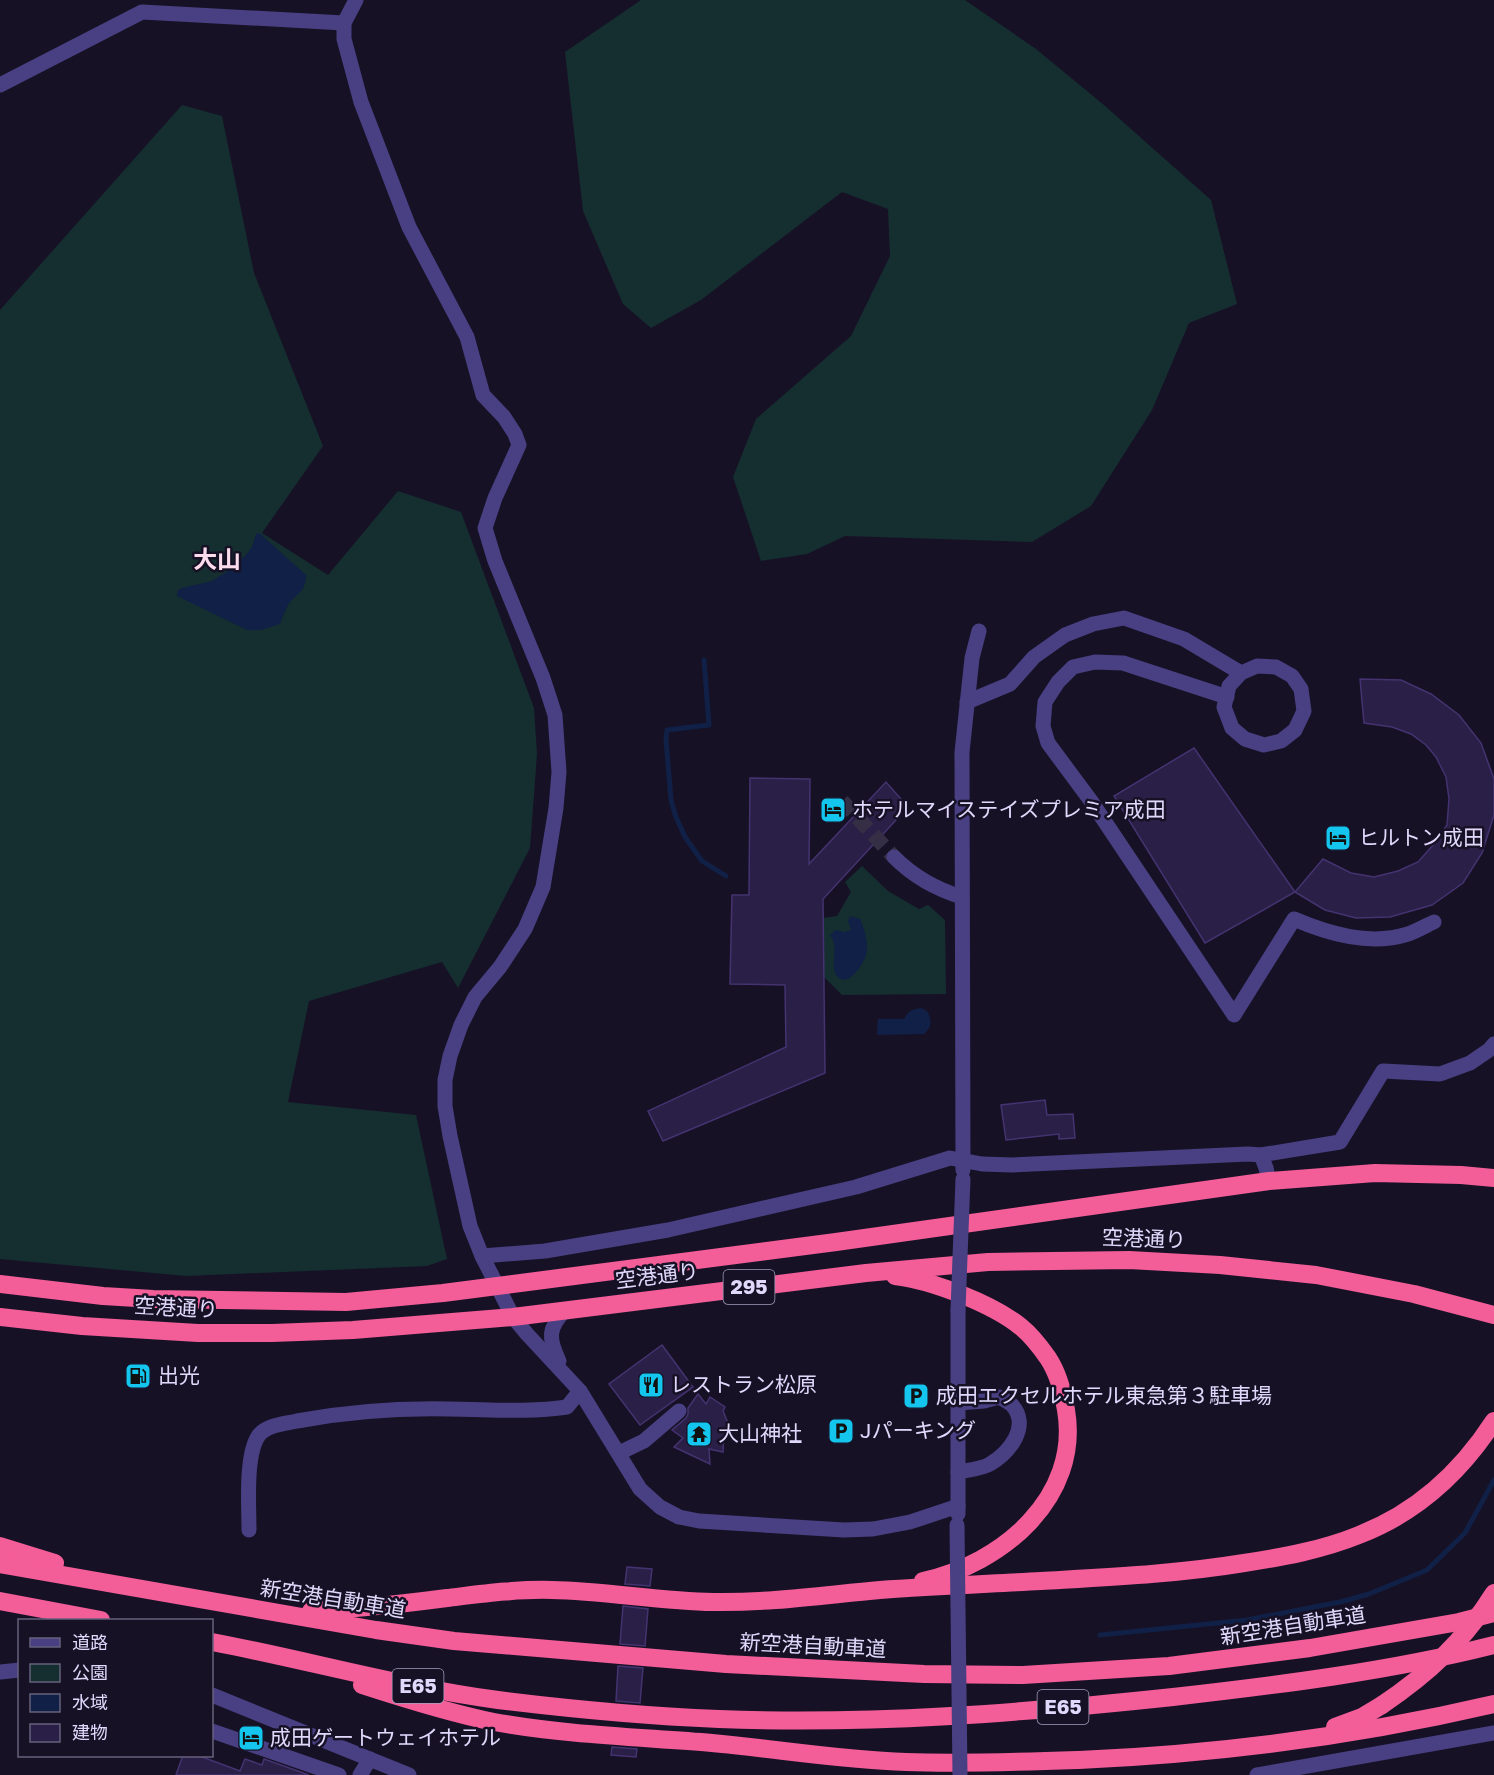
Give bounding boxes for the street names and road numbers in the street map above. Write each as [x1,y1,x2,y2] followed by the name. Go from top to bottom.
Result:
[1102,1224,1186,1252] street label: 空港通り
[614,1257,700,1293] street label: 空港通り
[724,1270,774,1304] road number: 295
[133,1292,219,1322] street label: 空港通り
[259,1574,408,1622] street label: 新空港自動車道
[1218,1601,1367,1649] street label: 新空港自動車道
[739,1628,887,1662] street label: 新空港自動車道
[392,1669,444,1703] road number: E65
[1038,1690,1088,1724] road number: E65

